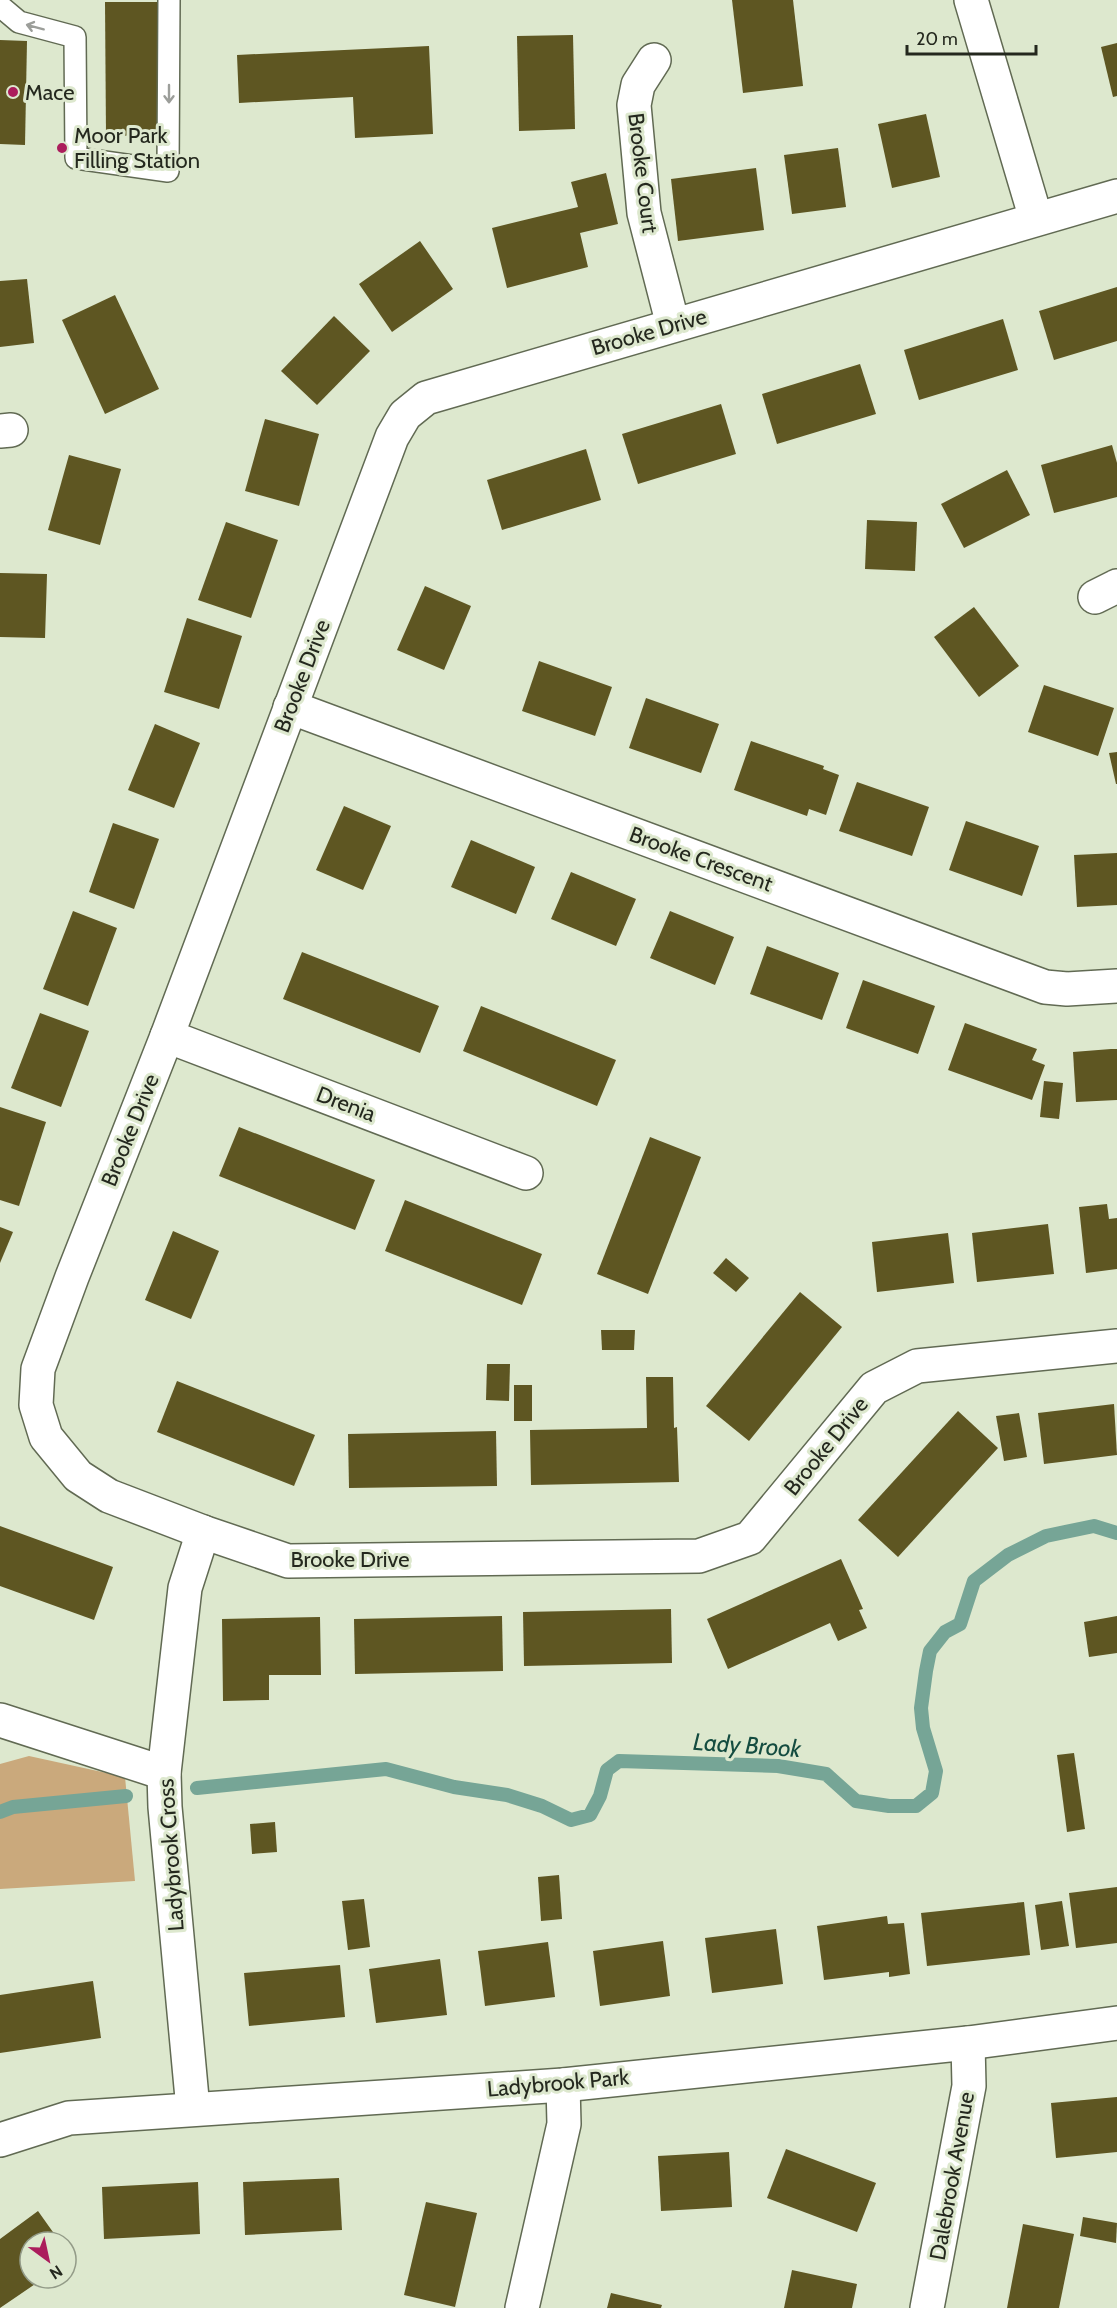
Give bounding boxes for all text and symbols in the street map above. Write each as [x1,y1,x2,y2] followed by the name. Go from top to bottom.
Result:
[907,18,1036,56] scale bar
[26,20,45,32] one-way arrow
[916,28,958,50] text: 20 m
[25,79,74,106] place label: Mace
[163,84,175,104] one-way arrow
[6,85,20,99] marker: Mace
[622,111,664,235] street label: Brooke Court
[74,122,200,174] place label: Moor Park Filling Station
[55,141,69,155] marker: Moor Park Filling Station
[588,303,710,361] street label: Brooke Drive
[268,616,336,736] street label: Brooke Drive
[626,821,777,898] street label: Brooke Crescent
[95,1070,165,1190] street label: Brooke Drive
[313,1080,380,1128] street label: Drenia
[778,1391,874,1501] street label: Brooke Drive
[291,1546,409,1573] street label: Brooke Drive
[692,1727,803,1763] water label: Lady Brook
[152,1778,190,1932] street label: Ladybrook Cross
[486,2063,630,2103] street label: Ladybrook Park
[924,2090,980,2262] street label: Dalebrook Avenue
[18,2230,78,2290] north arrow
[46,2261,66,2283] text: N

